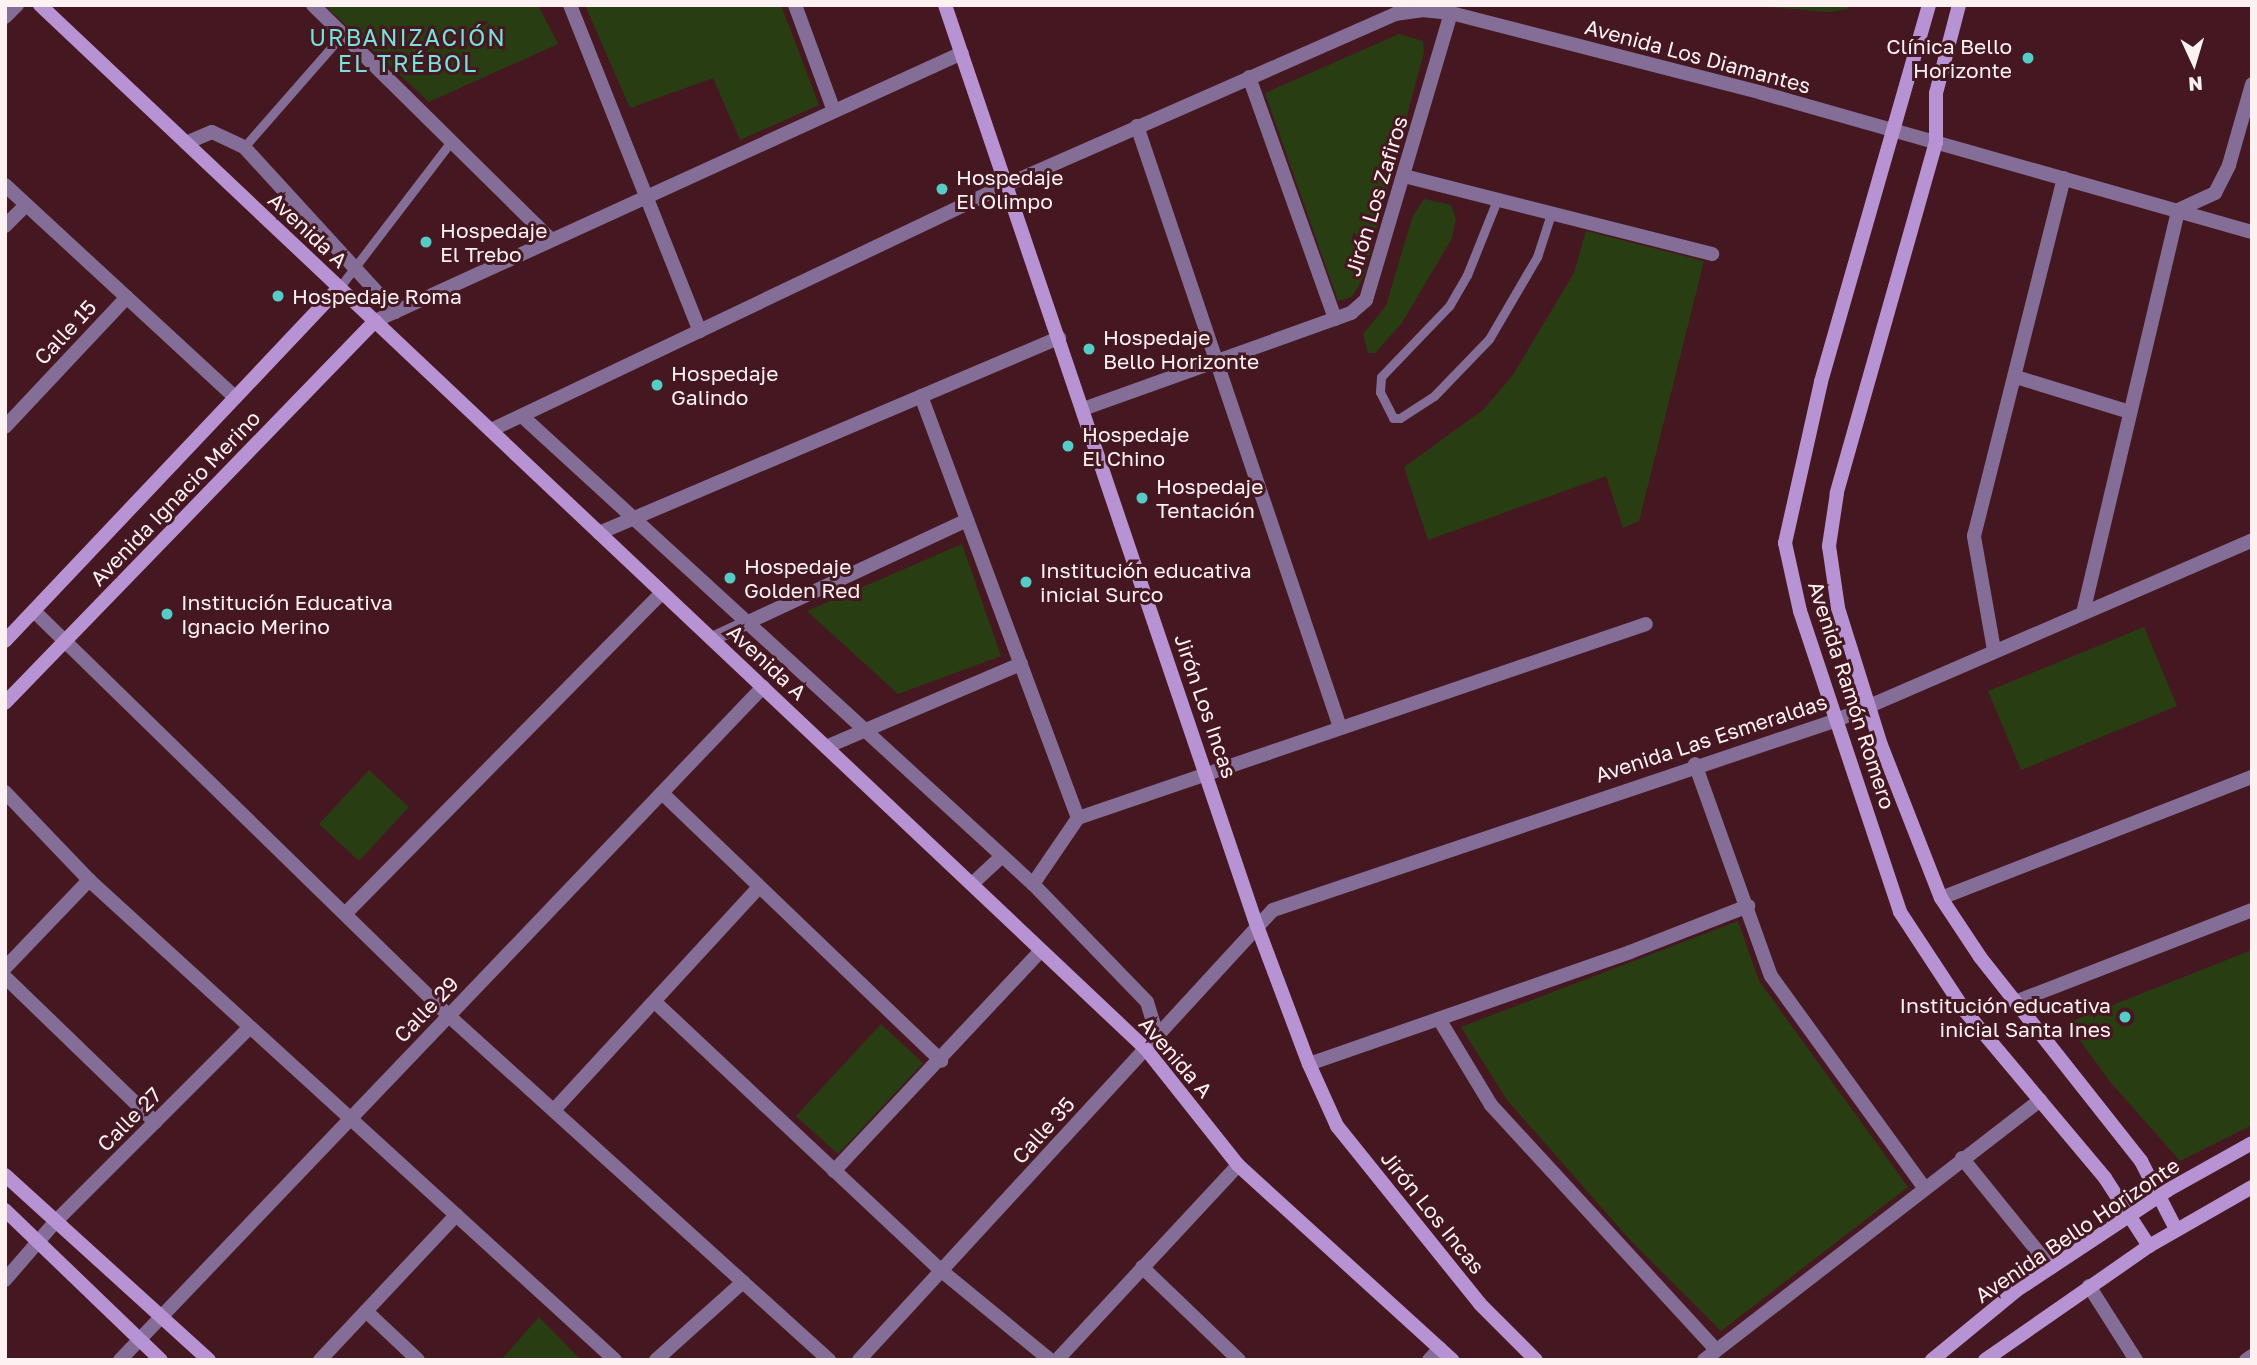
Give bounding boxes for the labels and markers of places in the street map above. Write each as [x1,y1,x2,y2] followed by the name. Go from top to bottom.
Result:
[1886,33,2012,83] place label: Clínica Bello Horizonte
[2018,48,2038,68] marker: Clínica Bello Horizonte
[956,164,1063,214] place label: Hospedaje El Olimpo
[934,181,950,197] marker: Hospedaje El Olimpo
[440,217,547,267] place label: Hospedaje El Trebo
[418,234,434,250] marker: Hospedaje El Trebo
[292,283,462,309] place label: Hospedaje Roma
[270,288,286,304] marker: Hospedaje Roma
[1103,324,1259,374] place label: Hospedaje Bello Horizonte
[1081,341,1097,357] marker: Hospedaje Bello Horizonte
[671,360,778,410] place label: Hospedaje Galindo
[649,377,665,393] marker: Hospedaje Galindo
[1082,421,1189,471] place label: Hospedaje El Chino
[1060,438,1076,454] marker: Hospedaje El Chino
[1156,473,1263,523] place label: Hospedaje Tentación
[1134,490,1150,506] marker: Hospedaje Tentación
[744,553,860,603] place label: Hospedaje Golden Red
[1040,557,1252,607] place label: Institución educativa inicial Surco
[722,570,738,586] marker: Hospedaje Golden Red
[1018,574,1034,590] marker: Institución educativa inicial Surco
[181,589,393,639] place label: Institución Educativa Ignacio Merino
[159,606,175,622] marker: Institución Educativa Ignacio Merino
[1899,992,2111,1042] place label: Institución educativa inicial Santa Ines
[2117,1009,2133,1025] marker: Institución educativa inicial Santa Ines

